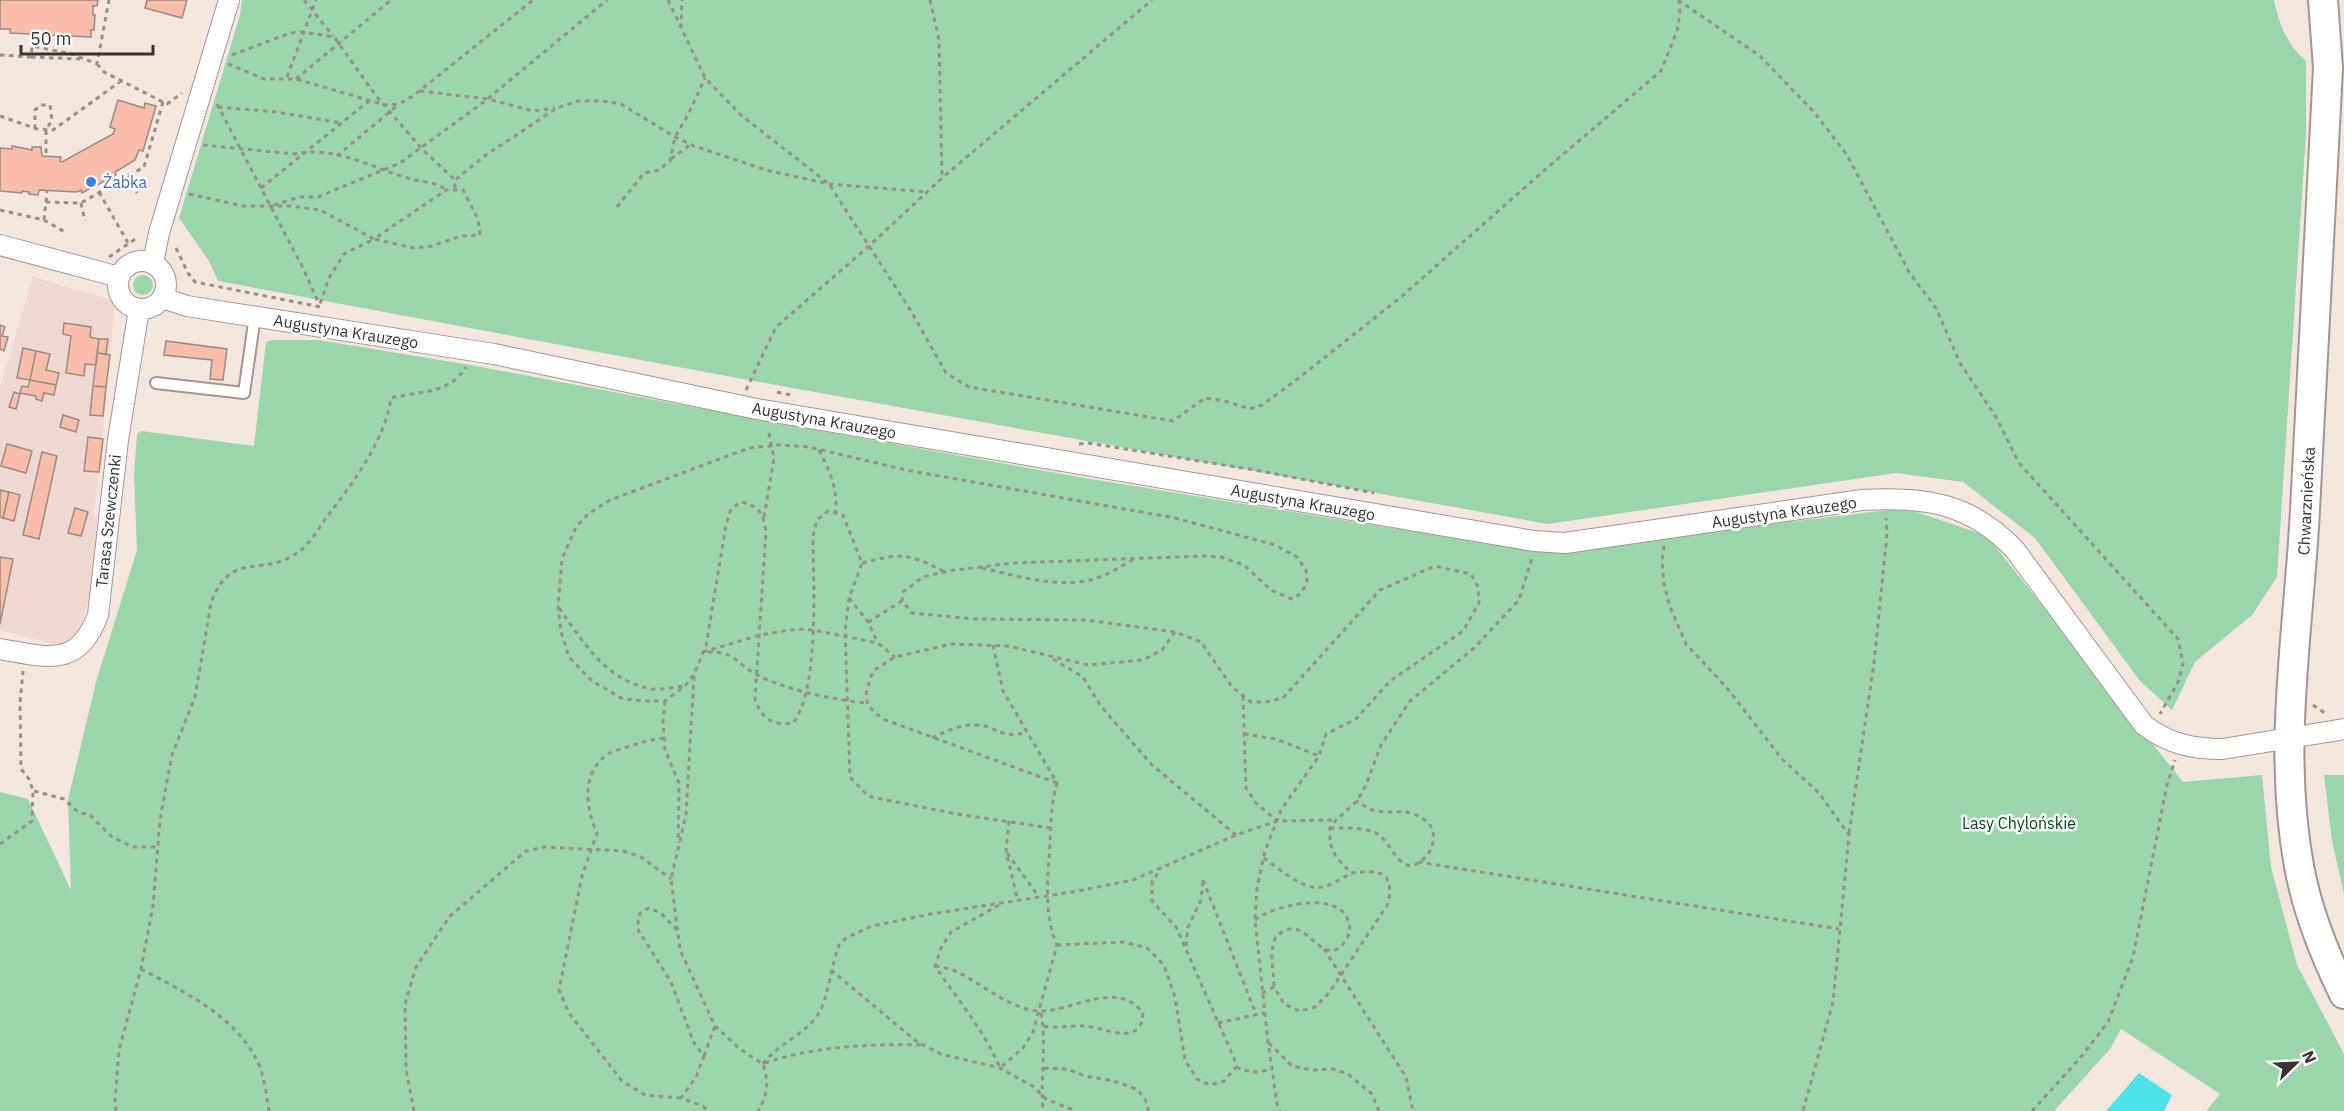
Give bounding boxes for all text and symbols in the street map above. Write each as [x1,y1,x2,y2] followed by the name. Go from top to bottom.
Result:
[21,18,153,56] scale bar
[30,27,72,50] text: 50 m
[103,172,147,192] place label: Żabka
[84,175,98,189] marker: Żabka
[272,310,420,352] street label: Augustyna Krauzego
[750,397,898,443] street label: Augustyna Krauzego
[2293,446,2319,556] street label: Chwarznieńska
[91,453,125,589] street label: Tarasa Szewczenki
[1229,479,1377,525] street label: Augustyna Krauzego
[1710,492,1858,532] street label: Augustyna Krauzego
[1962,813,2076,833] park label: Lasy Chylońskie
[2266,1033,2326,1093] north arrow
[2298,1048,2321,1066] text: N

